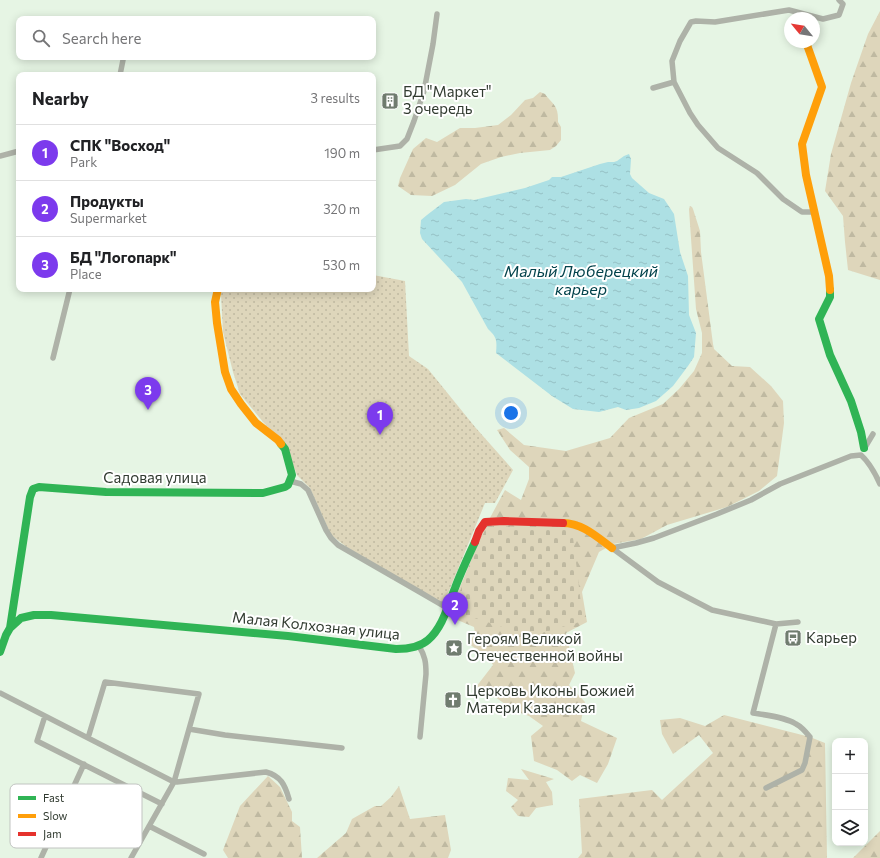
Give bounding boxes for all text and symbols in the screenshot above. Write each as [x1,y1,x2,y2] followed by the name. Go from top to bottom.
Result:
[784,12,820,48] north arrow
[16,16,376,60] search box
[30,27,52,49] icon: search
[62,29,141,47] text: Search here
[403,82,492,117] place label: БД "Маркет" 3 очередь
[32,88,89,109] text: Nearby
[311,90,360,106] text: 3 results
[380,91,400,111] building icon: БД "Маркет" 3 очередь
[70,136,170,154] text: СПК "Восход"
[42,145,48,161] text: 1
[324,145,360,161] text: 190 m
[70,154,97,170] text: Park
[70,192,144,210] text: Продукты
[41,201,49,217] text: 2
[323,201,360,217] text: 320 m
[70,210,147,226] text: Supermarket
[70,248,177,266] text: БД "Логопарк"
[41,257,49,273] text: 3
[323,257,360,273] text: 530 m
[504,261,658,298] water label: Малый Люберецкий карьер
[70,266,102,282] text: Place
[135,377,161,410] pin: 3
[367,402,393,435] pin: 1
[501,403,521,423] your location
[103,468,207,486] street label: Садовая улица
[442,592,468,625] pin: 2
[232,607,401,643] street label: Малая Колхозная улица
[783,628,803,648] bus stop icon: Карьер
[806,628,857,646] place label: Карьер
[467,629,623,664] place label: Героям Великой Отечественной войны
[444,638,464,658] place icon: Героям Великой Отечественной войны
[466,681,635,716] place label: Церковь Иконы Божией Матери Казанская
[443,690,463,710] church icon: Церковь Иконы Божией Матери Казанская
[832,738,868,846] map controls
[832,738,868,774] button: +
[832,774,868,810] button: −
[10,784,142,848] legend
[43,791,65,804] text: Fast
[43,809,68,822] text: Slow
[832,810,868,846] button: layers
[43,827,62,841] text: Jam

